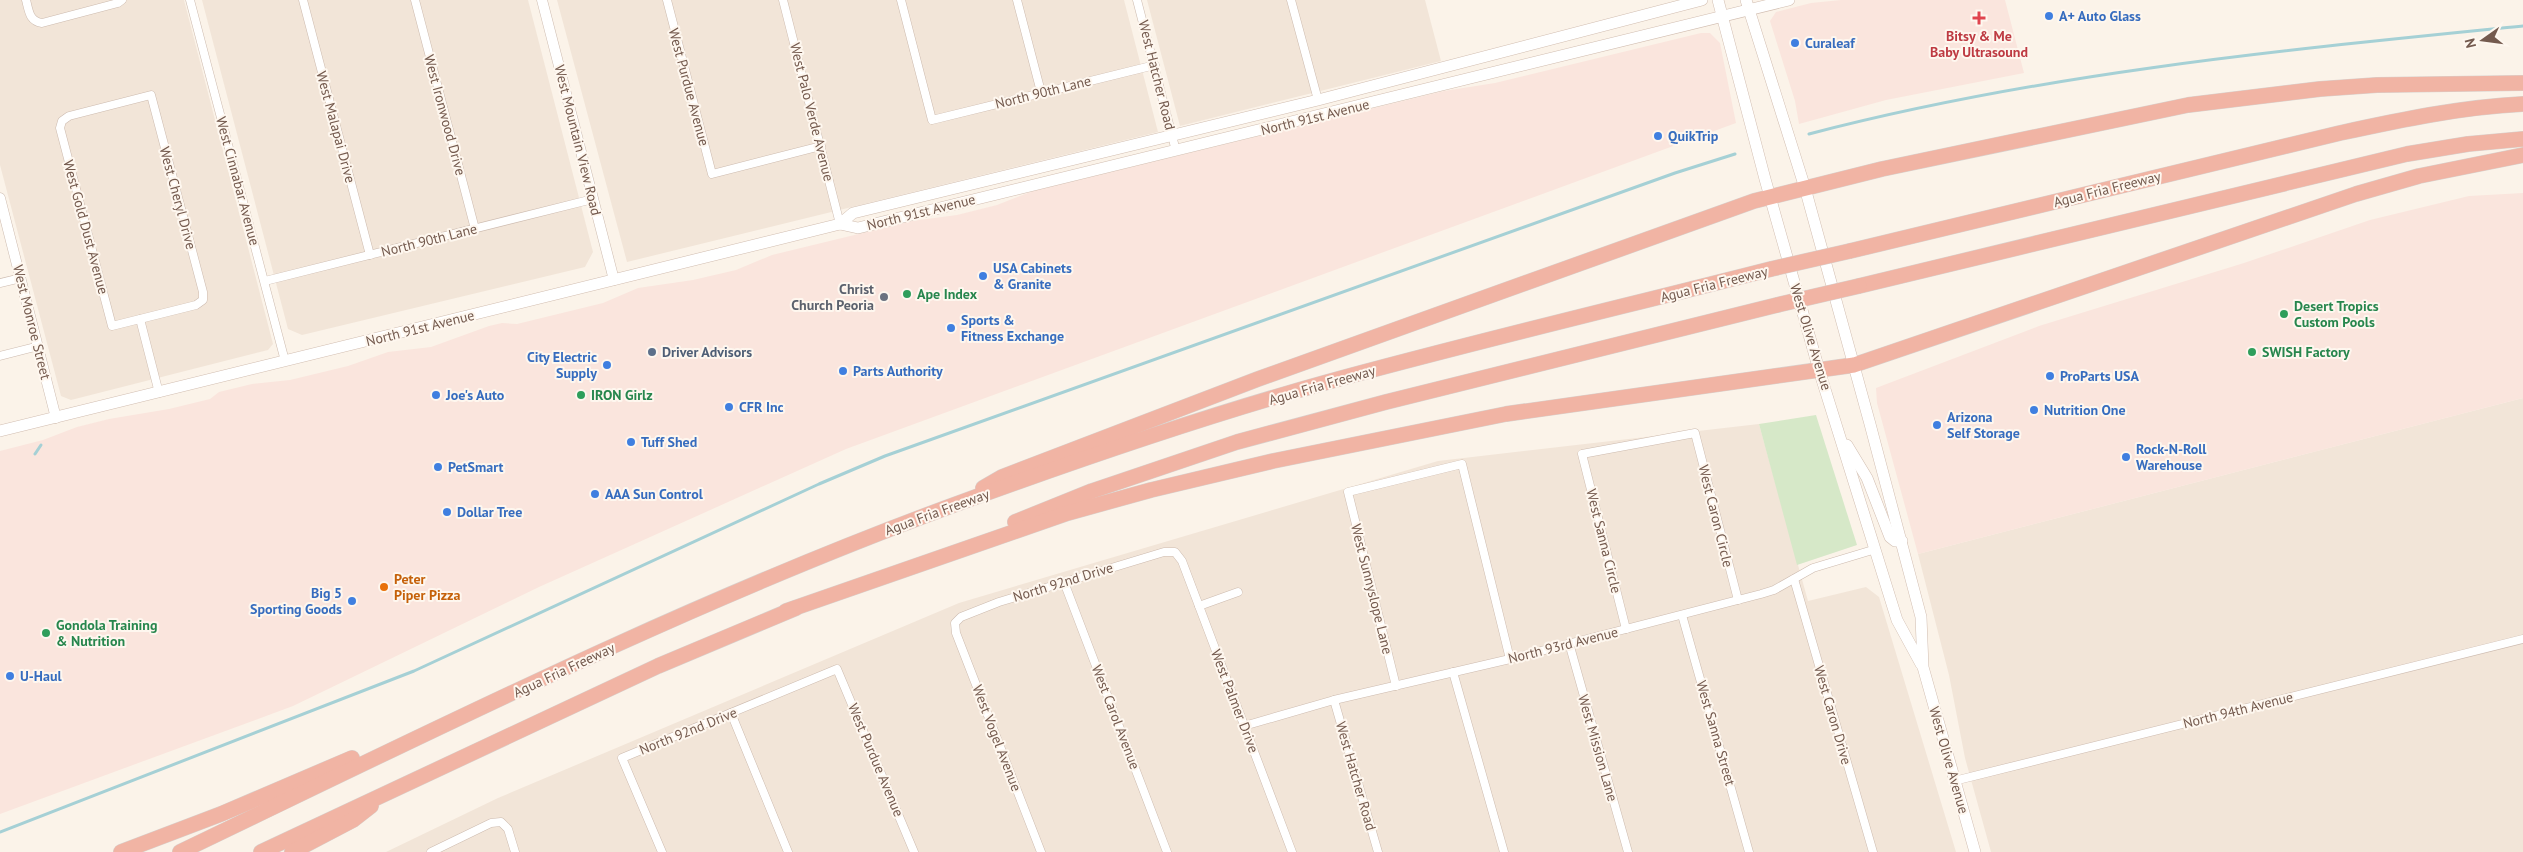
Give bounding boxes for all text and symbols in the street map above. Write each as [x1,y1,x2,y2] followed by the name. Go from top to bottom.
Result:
[2059,7,2141,25] place label: A+ Auto Glass
[2043,10,2055,22] marker: A+ Auto Glass
[1972,11,1986,25] marker: Bitsy & Me Baby Ultrasound
[2458,15,2508,65] north arrow
[1135,18,1179,132] street label: West Hatcher Road
[665,26,713,148] street label: West Purdue Avenue
[1930,27,2028,61] place label: Bitsy & Me Baby Ultrasound
[1805,34,1856,52] place label: Curaleaf
[1789,37,1801,49] marker: Curaleaf
[2461,37,2480,50] text: N
[786,41,838,183] street label: West Palo Verde Avenue
[420,53,470,177] street label: West Ironwood Drive
[551,63,605,217] street label: West Mountain View Road
[312,69,360,185] street label: West Malapai Drive
[993,71,1093,113] street label: North 90th Lane
[1259,95,1371,139] street label: North 91st Avenue
[212,115,264,247] street label: West Cinnabar Avenue
[1668,127,1719,145] place label: QuikTrip
[1652,130,1664,142] marker: QuikTrip
[156,145,200,251] street label: West Cheryl Drive
[59,158,113,296] street label: West Gold Dust Avenue
[2052,167,2163,211] street label: Agua Fria Freeway
[865,190,977,234] street label: North 91st Avenue
[379,219,479,261] street label: North 90th Lane
[993,259,1072,293] place label: USA Cabinets & Granite
[1659,262,1770,306] street label: Agua Fria Freeway
[9,263,55,381] street label: West Monroe Street
[977,270,989,282] marker: USA Cabinets & Granite
[791,280,874,314] place label: Christ Church Peoria
[1786,281,1836,393] street label: West Olive Avenue
[917,285,978,303] place label: Ape Index
[901,288,913,300] marker: Ape Index
[878,291,890,303] marker: Christ Church Peoria
[2294,297,2379,331] place label: Desert Tropics Custom Pools
[364,306,476,350] street label: North 91st Avenue
[2278,308,2290,320] marker: Desert Tropics Custom Pools
[961,311,1064,345] place label: Sports & Fitness Exchange
[945,322,957,334] marker: Sports & Fitness Exchange
[662,343,752,361] place label: Driver Advisors
[2262,343,2350,361] place label: SWISH Factory
[646,346,658,358] marker: Driver Advisors
[2246,346,2258,358] marker: SWISH Factory
[527,348,597,382] place label: City Electric Supply
[601,359,613,371] marker: City Electric Supply
[1267,361,1378,409] street label: Agua Fria Freeway
[853,362,943,380] place label: Parts Authority
[837,365,849,377] marker: Parts Authority
[2060,367,2139,385] place label: ProParts USA
[2044,370,2056,382] marker: ProParts USA
[445,386,505,404] place label: Joe's Auto
[591,386,653,404] place label: IRON Girlz
[430,389,442,401] marker: Joe's Auto
[575,389,587,401] marker: IRON Girlz
[739,398,784,416] place label: CFR Inc
[723,401,735,413] marker: CFR Inc
[2044,401,2126,419] place label: Nutrition One
[2028,404,2040,416] marker: Nutrition One
[1947,408,2020,442] place label: Arizona Self Storage
[1931,419,1943,431] marker: Arizona Self Storage
[641,433,697,451] place label: Tuff Shed
[625,436,637,448] marker: Tuff Shed
[2136,440,2207,474] place label: Rock-N-Roll Warehouse
[2120,451,2132,463] marker: Rock-N-Roll Warehouse
[448,458,503,476] place label: PetSmart
[432,461,444,473] marker: PetSmart
[1695,463,1737,569] street label: West Caron Circle
[605,485,704,503] place label: AAA Sun Control
[882,485,992,539] street label: Agua Fria Freeway
[1582,487,1626,595] street label: West Sanna Circle
[589,488,601,500] marker: AAA Sun Control
[457,503,522,521] place label: Dollar Tree
[441,506,453,518] marker: Dollar Tree
[1347,522,1397,656] street label: West Sunnyslope Lane
[1011,558,1115,606] street label: North 92nd Drive
[394,570,460,604] place label: Peter Piper Pizza
[378,581,390,593] marker: Peter Piper Pizza
[250,584,342,618] place label: Big 5 Sporting Goods
[346,595,358,607] marker: Big 5 Sporting Goods
[56,616,157,650] place label: Gondola Training & Nutrition
[1506,623,1620,667] street label: North 93rd Avenue
[40,627,52,639] marker: Gondola Training & Nutrition
[510,638,618,701] street label: Agua Fria Freeway
[1207,647,1263,755] street label: West Palmer Drive
[1088,662,1144,772] street label: West Carol Avenue
[1810,663,1856,767] street label: West Caron Drive
[20,667,62,685] place label: U-Haul
[4,670,16,682] marker: U-Haul
[1692,678,1740,788] street label: West Sanna Street
[968,682,1026,794] street label: West Vogel Avenue
[2181,688,2295,732] street label: North 94th Avenue
[1574,692,1622,804] street label: West Mission Lane
[844,701,908,819] street label: West Purdue Avenue
[637,703,739,759] street label: North 92nd Drive
[1925,704,1973,816] street label: West Olive Avenue
[1332,719,1380,833] street label: West Hatcher Road

